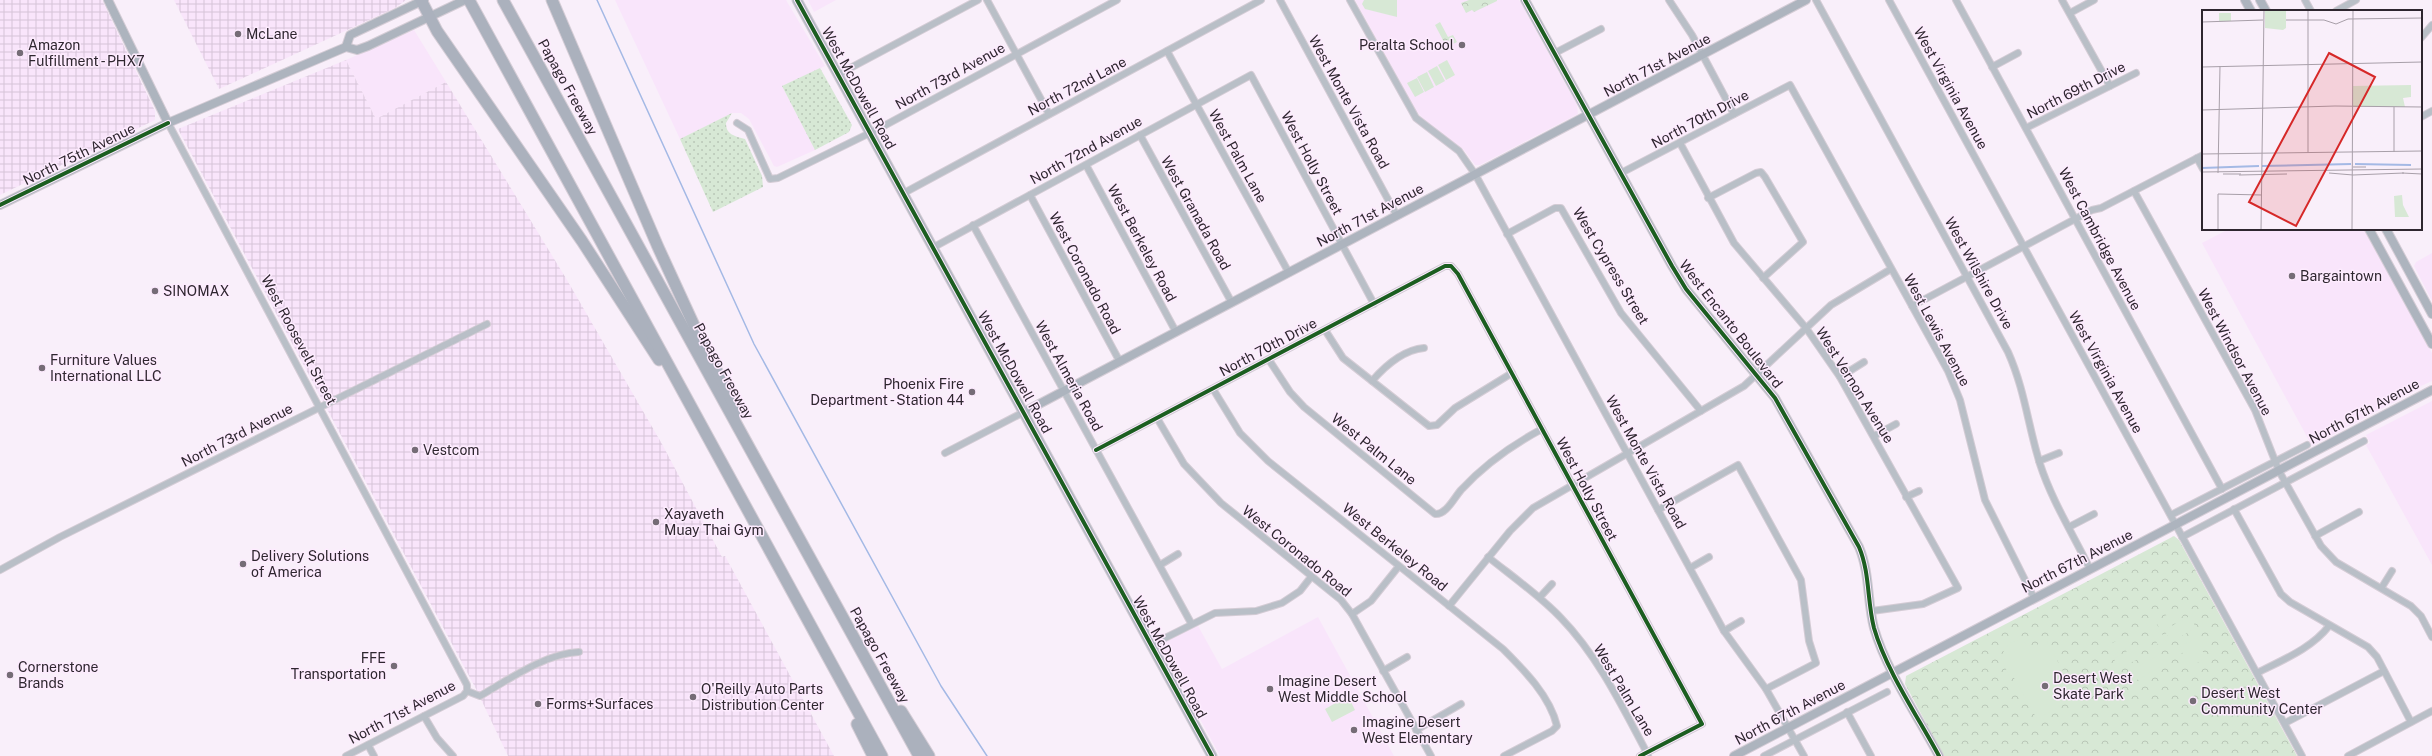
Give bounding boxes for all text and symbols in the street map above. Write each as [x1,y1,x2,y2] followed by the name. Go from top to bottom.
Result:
[2202,10,2422,230] inset map
[819,24,899,152] street label: West McDowell Road
[1911,24,1991,152] street label: West Virginia Avenue
[246,26,297,42] place label: McLane
[233,29,243,39] marker: McLane
[1601,30,1713,100] street label: North 71st Avenue
[1306,33,1392,171] street label: West Monte Vista Road
[535,36,601,138] street label: Papago Freeway
[28,37,145,69] place label: Amazon Fulfillment - PHX7
[1359,37,1454,53] place label: Peralta School
[892,39,1008,113] street label: North 73rd Avenue
[1457,40,1467,50] marker: Peralta School
[15,48,25,58] marker: Amazon Fulfillment - PHX7
[1025,53,1129,119] street label: North 72nd Lane
[2024,58,2128,122] street label: North 69th Drive
[1649,87,1751,151] street label: North 70th Drive
[1206,107,1270,205] street label: West Palm Lane
[1278,109,1346,217] street label: West Holly Street
[1027,113,1145,187] street label: North 72nd Avenue
[20,120,138,188] street label: North 75th Avenue
[1158,153,1234,273] street label: West Granada Road
[2056,165,2144,313] street label: West Cambridge Avenue
[1314,180,1426,250] street label: North 71st Avenue
[1104,182,1180,304] street label: West Berkeley Road
[1570,205,1652,327] street label: West Cypress Street
[1046,209,1124,337] street label: West Coronado Road
[1942,214,2017,332] street label: West Wilshire Drive
[1676,257,1786,391] street label: West Encanto Boulevard
[2300,268,2382,284] place label: Bargaintown
[1901,271,1973,389] street label: West Lewis Avenue
[2287,271,2297,281] marker: Bargaintown
[258,272,340,408] street label: West Roosevelt Street
[163,283,230,299] place label: SINOMAX
[150,286,160,296] marker: SINOMAX
[2195,286,2275,418] street label: West Windsor Avenue
[975,308,1055,436] street label: West McDowell Road
[2066,308,2146,436] street label: West Virginia Avenue
[1217,315,1319,379] street label: North 70th Drive
[1032,318,1106,434] street label: West Almeria Road
[691,320,757,422] street label: Papago Freeway
[1813,324,1897,446] street label: West Vernon Avenue
[50,352,162,384] place label: Furniture Values International LLC
[37,363,47,373] marker: Furniture Values International LLC
[2306,375,2422,447] street label: North 67th Avenue
[810,376,964,408] place label: Phoenix Fire Department - Station 44
[967,387,977,397] marker: Phoenix Fire Department - Station 44
[1603,393,1689,531] street label: West Monte Vista Road
[179,400,295,470] street label: North 73rd Avenue
[1328,410,1420,488] street label: West Palm Lane
[1553,435,1621,543] street label: West Holly Street
[423,442,479,458] place label: Vestcom
[410,445,420,455] marker: Vestcom
[1339,500,1451,594] street label: West Berkeley Road
[1239,502,1355,600] street label: West Coronado Road
[664,506,764,538] place label: Xayaveth Muay Thai Gym
[651,517,661,527] marker: Xayaveth Muay Thai Gym
[2019,526,2135,596] street label: North 67th Avenue
[251,548,369,580] place label: Delivery Solutions of America
[238,559,248,569] marker: Delivery Solutions of America
[1130,593,1210,721] street label: West McDowell Road
[847,604,913,706] street label: Papago Freeway
[1590,641,1658,739] street label: West Palm Lane
[291,650,386,682] place label: FFE Transportation
[18,659,99,691] place label: Cornerstone Brands
[389,661,399,671] marker: FFE Transportation
[5,670,15,680] marker: Cornerstone Brands
[2053,670,2132,702] place label: Desert West Skate Park
[1278,673,1407,705] place label: Imagine Desert West Middle School
[1732,676,1848,748] street label: North 67th Avenue
[346,677,458,747] street label: North 71st Avenue
[701,681,824,713] place label: O'Reilly Auto Parts Distribution Center
[2040,681,2050,691] marker: Desert West Skate Park
[1265,684,1275,694] marker: Imagine Desert West Middle School
[2201,685,2323,717] place label: Desert West Community Center
[688,692,698,702] marker: O'Reilly Auto Parts Distribution Center
[546,696,653,712] place label: Forms+Surfaces
[2188,696,2198,706] marker: Desert West Community Center
[533,699,543,709] marker: Forms+Surfaces
[1362,714,1473,746] place label: Imagine Desert West Elementary
[1349,725,1359,735] marker: Imagine Desert West Elementary

